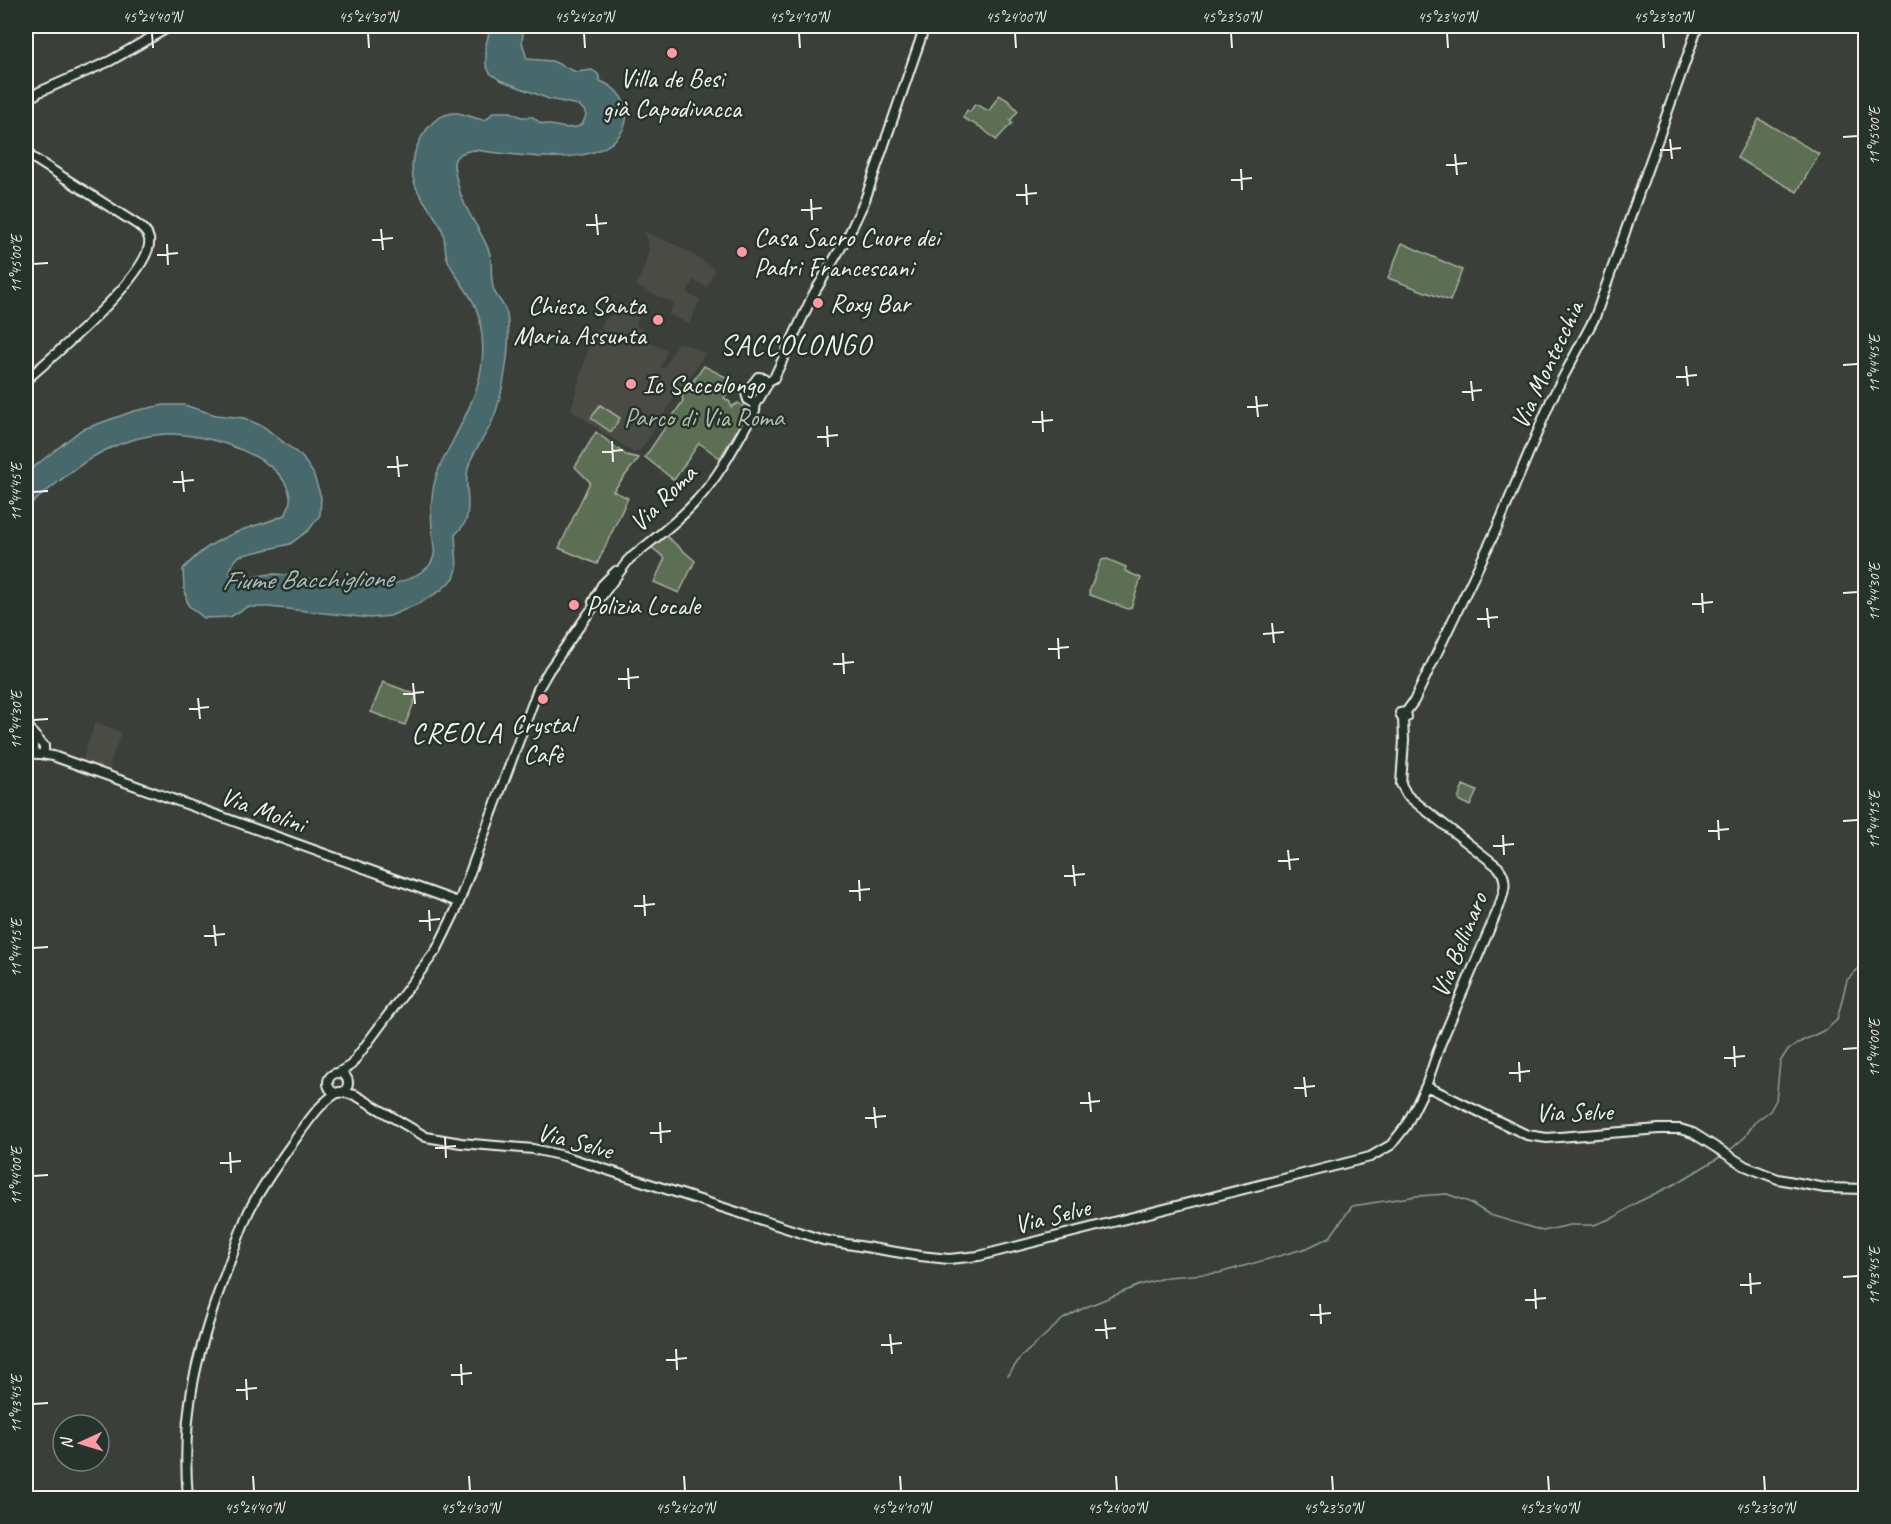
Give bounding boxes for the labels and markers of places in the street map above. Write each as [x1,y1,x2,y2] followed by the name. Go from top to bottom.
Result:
[665,46,679,60] marker: Villa de Besi già Capodivacca
[603,62,743,125] place label: Villa de Besi già Capodivacca
[754,221,943,284] place label: Casa Sacro Cuore dei Padri Francescani
[735,245,749,259] marker: Casa Sacro Cuore dei Padri Francescani
[830,287,913,320] place label: Roxy Bar
[514,289,648,352] place label: Chiesa Santa Maria Assunta
[811,296,825,310] marker: Roxy Bar
[651,313,665,327] marker: Chiesa Santa Maria Assunta
[643,368,766,401] place label: Ic Saccolongo
[624,377,638,391] marker: Ic Saccolongo
[586,589,702,622] place label: Polizia Locale
[567,598,581,612] marker: Polizia Locale
[536,692,550,706] marker: Crystal Cafè
[511,708,579,771] place label: Crystal Cafè

